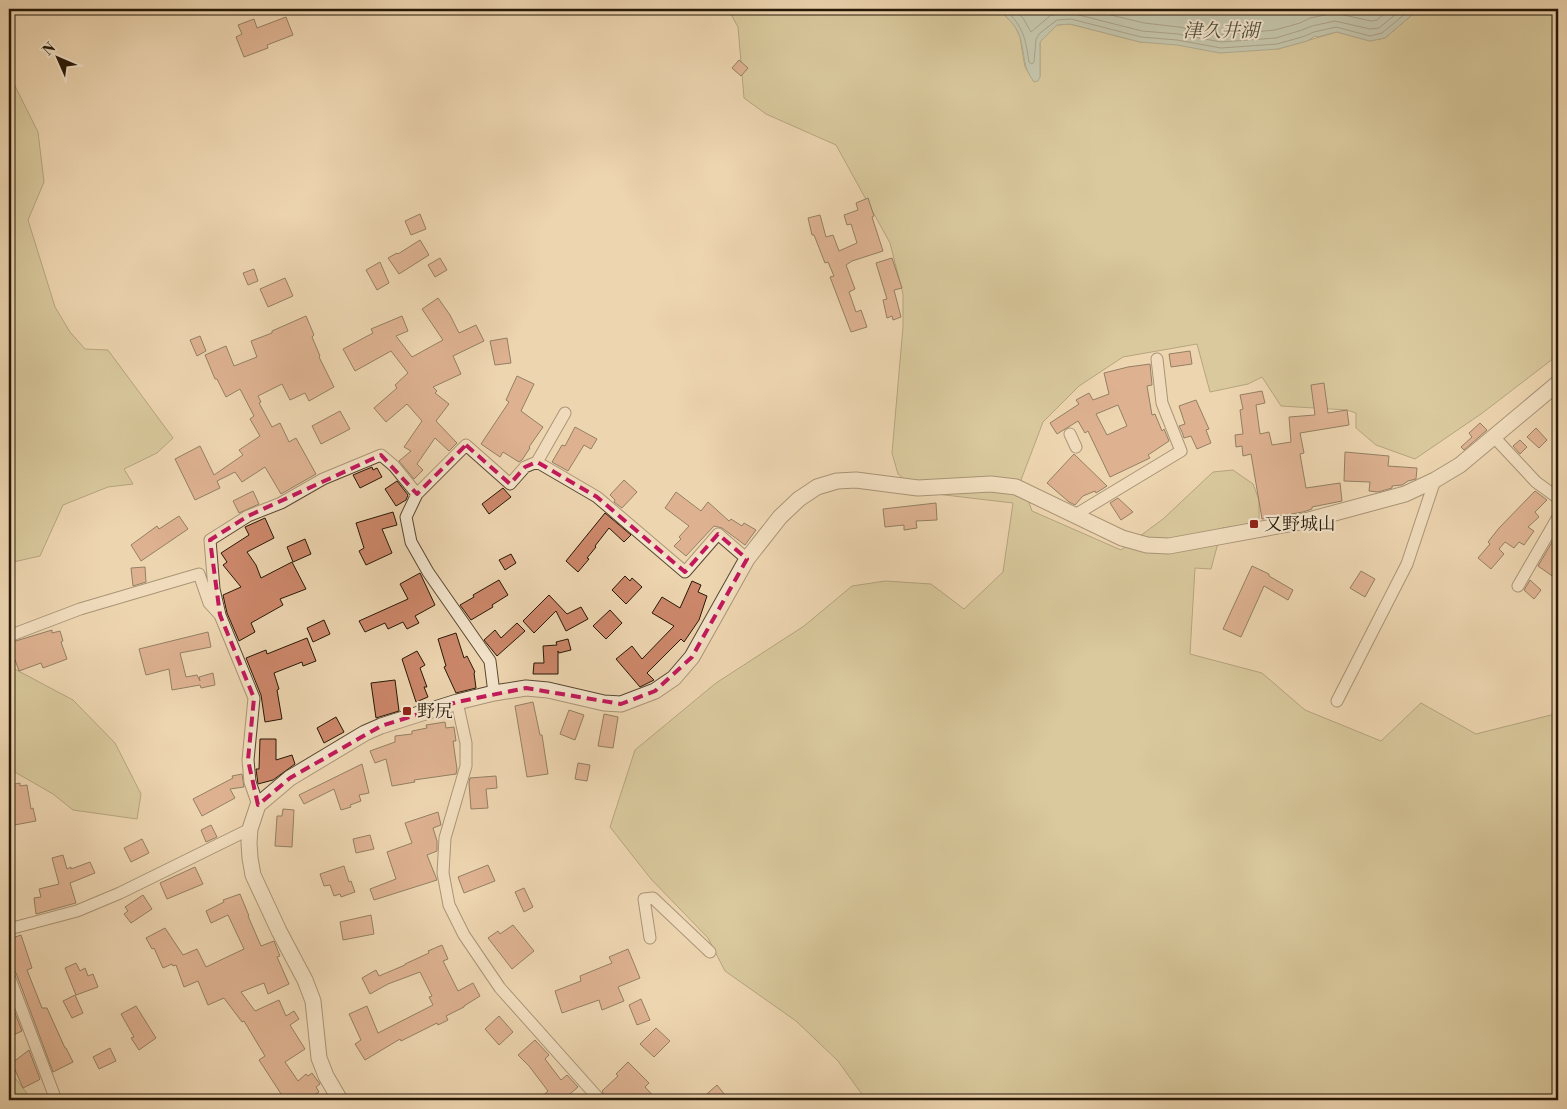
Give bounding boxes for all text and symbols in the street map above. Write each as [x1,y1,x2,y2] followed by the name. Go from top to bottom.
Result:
[1183,19,1262,43] water label: 津久井湖
[32,32,82,82] north arrow
[39,39,60,60] text: N
[1264,513,1336,536] place label: 又野城山
[1248,518,1260,530] marker: 又野城山
[417,700,453,723] place label: 野尻
[401,705,413,717] marker: 野尻

